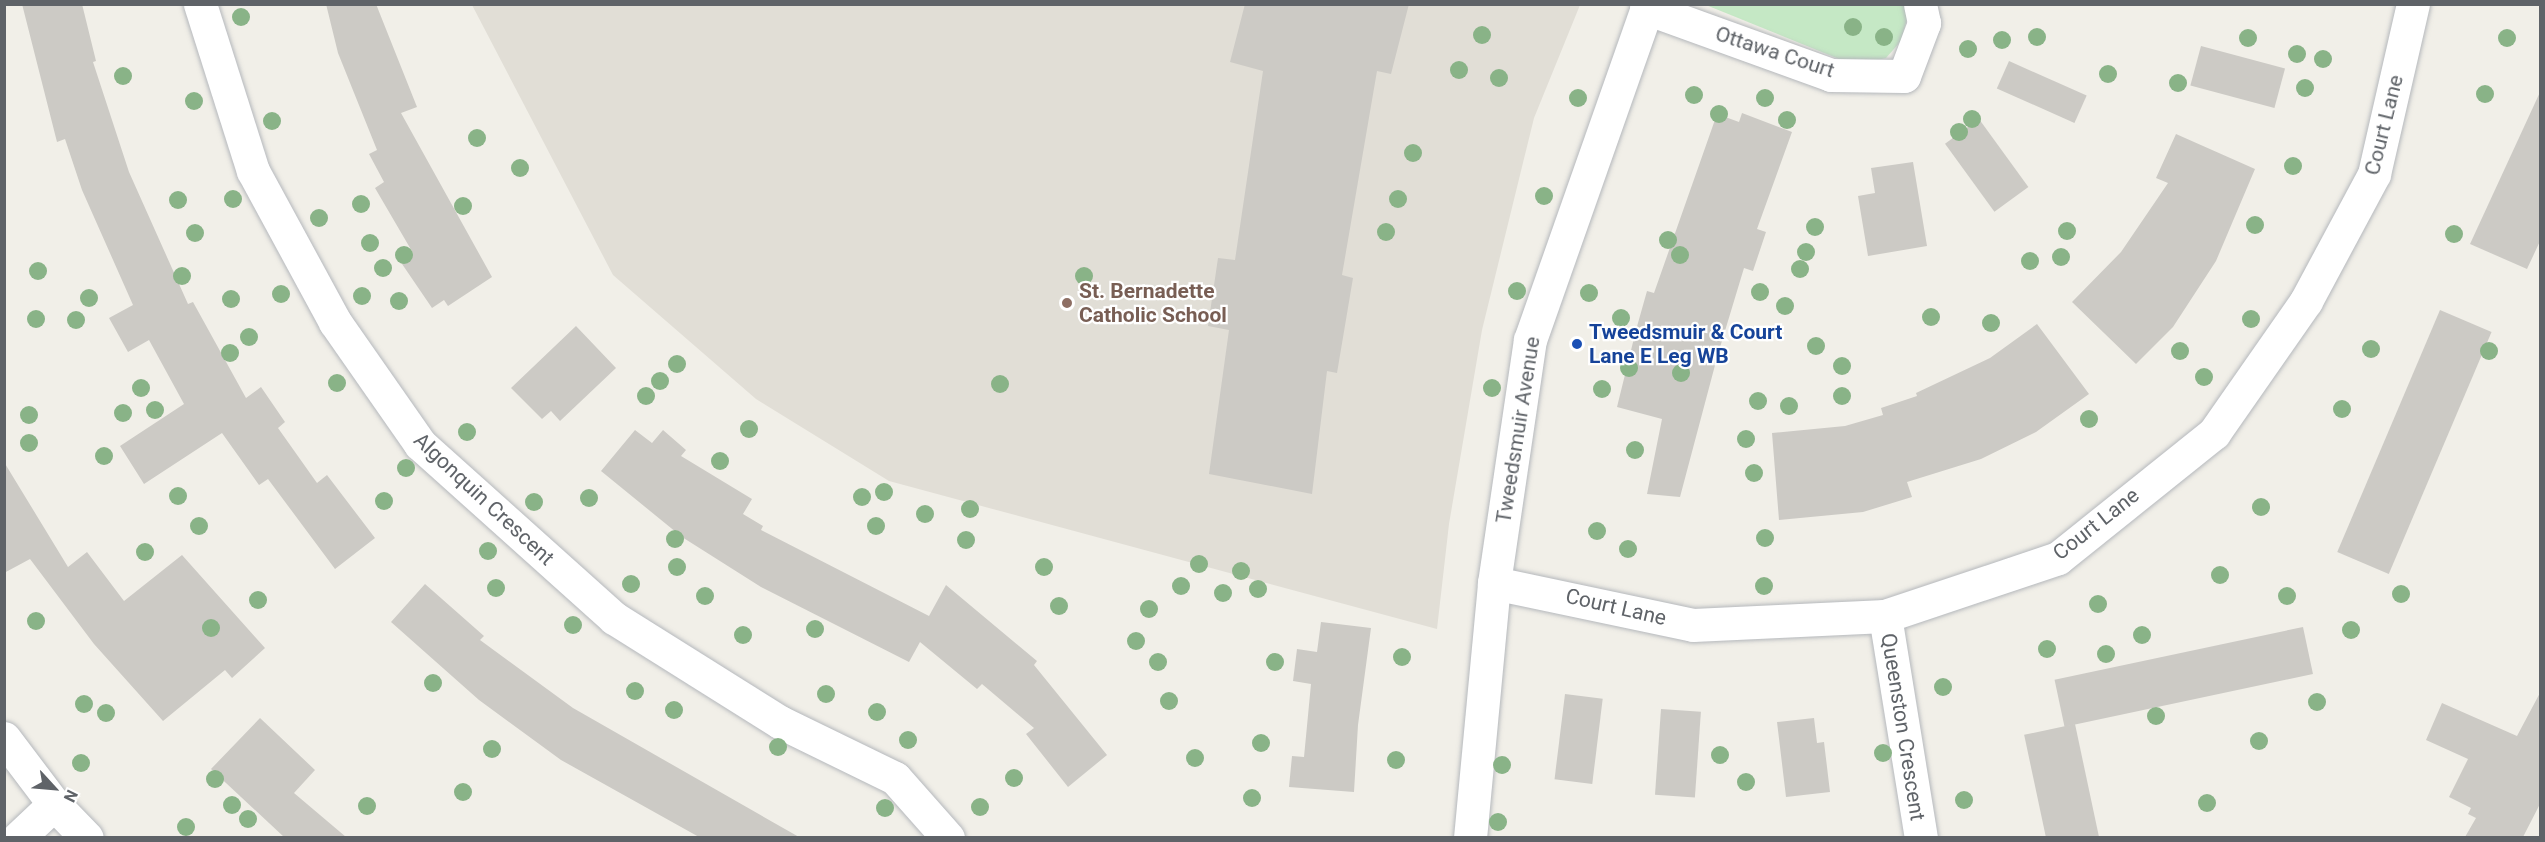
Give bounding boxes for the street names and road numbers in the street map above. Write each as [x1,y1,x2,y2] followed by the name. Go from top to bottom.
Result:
[1712,21,1838,83] street label: Ottawa Court
[2359,72,2409,178] street label: Court Lane
[1491,335,1545,525] street label: Tweedsmuir Avenue
[409,427,559,571] street label: Algonquin Crescent
[2048,483,2144,565] street label: Court Lane
[1563,583,1669,631] street label: Court Lane
[1876,632,1930,822] street label: Queenston Crescent

